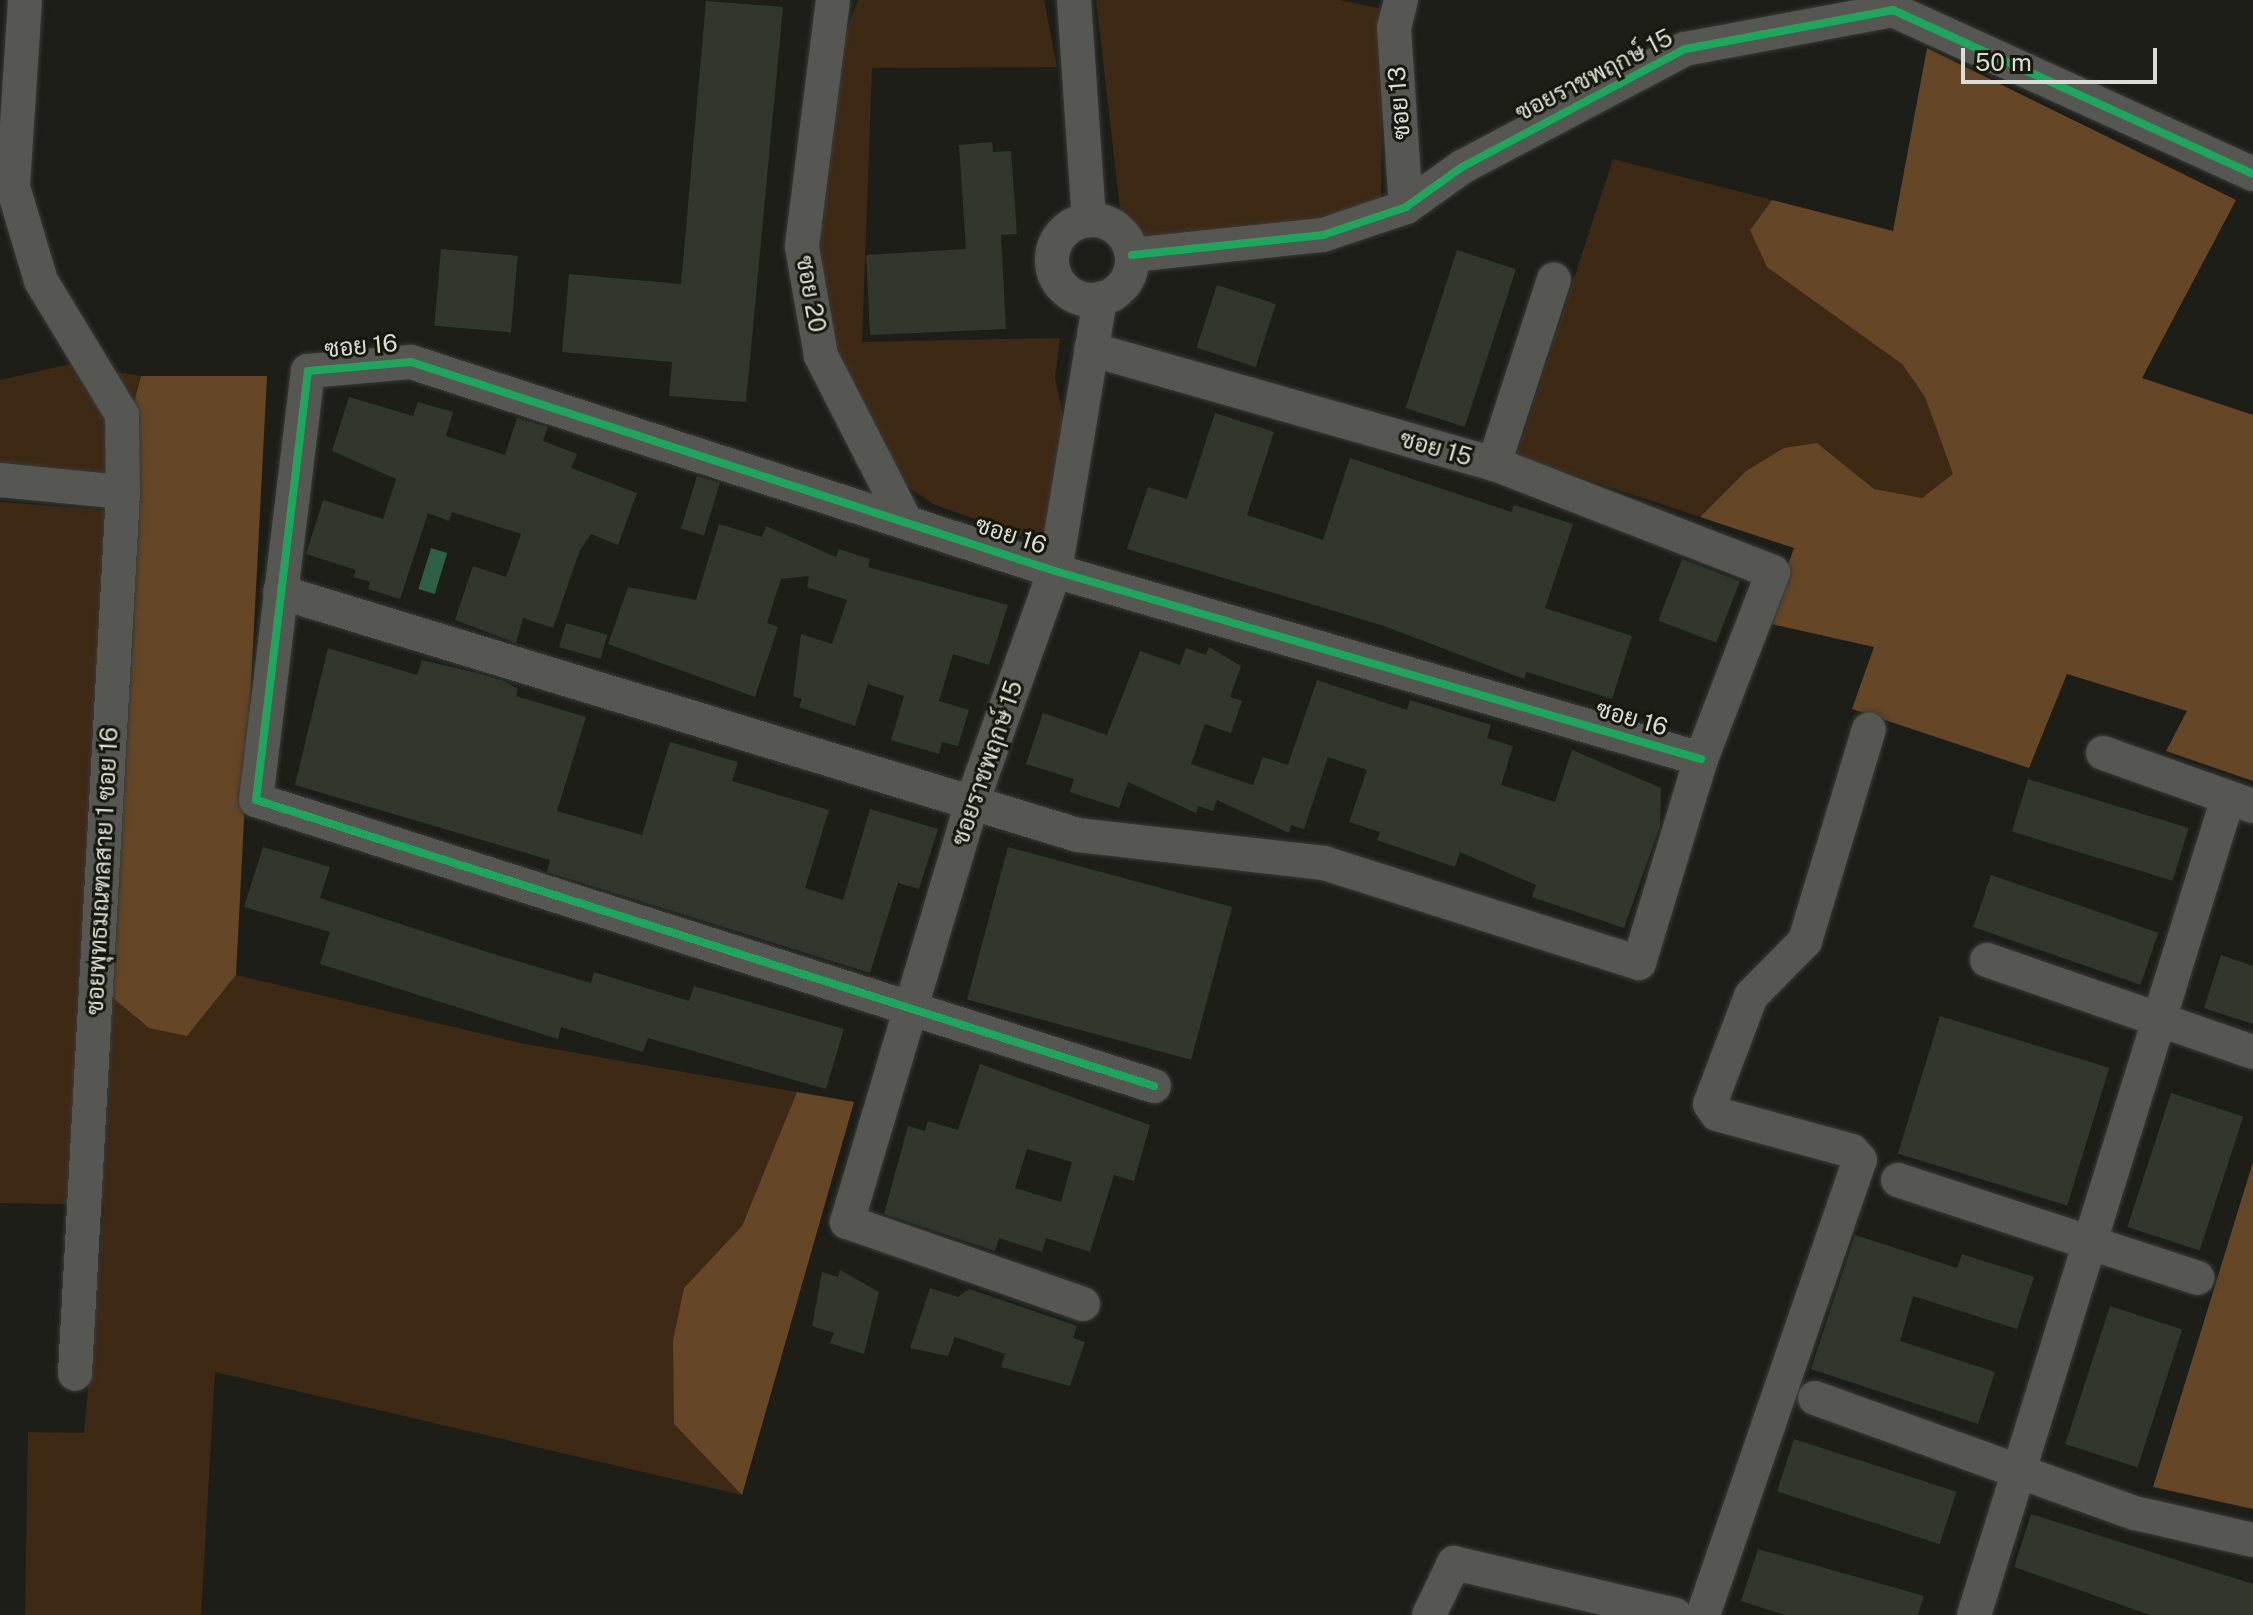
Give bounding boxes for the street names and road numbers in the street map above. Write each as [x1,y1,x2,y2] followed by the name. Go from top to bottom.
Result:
[1511,23,1677,127] street label: ซอยราชพฤกษ์ 15
[1382,65,1416,141] street label: ซอย 13
[790,253,832,335] street label: ซอย 20
[323,328,399,364] street label: ซอย 16
[1397,424,1475,472] street label: ซอย 15
[972,510,1050,560] street label: ซอย 16
[945,677,1029,849] street label: ซอยราชพฤกษ์ 15
[1593,694,1671,742] street label: ซอย 16
[80,726,124,1016] street label: ซอยพุทธมณฑลสาย 1 ซอย 16

